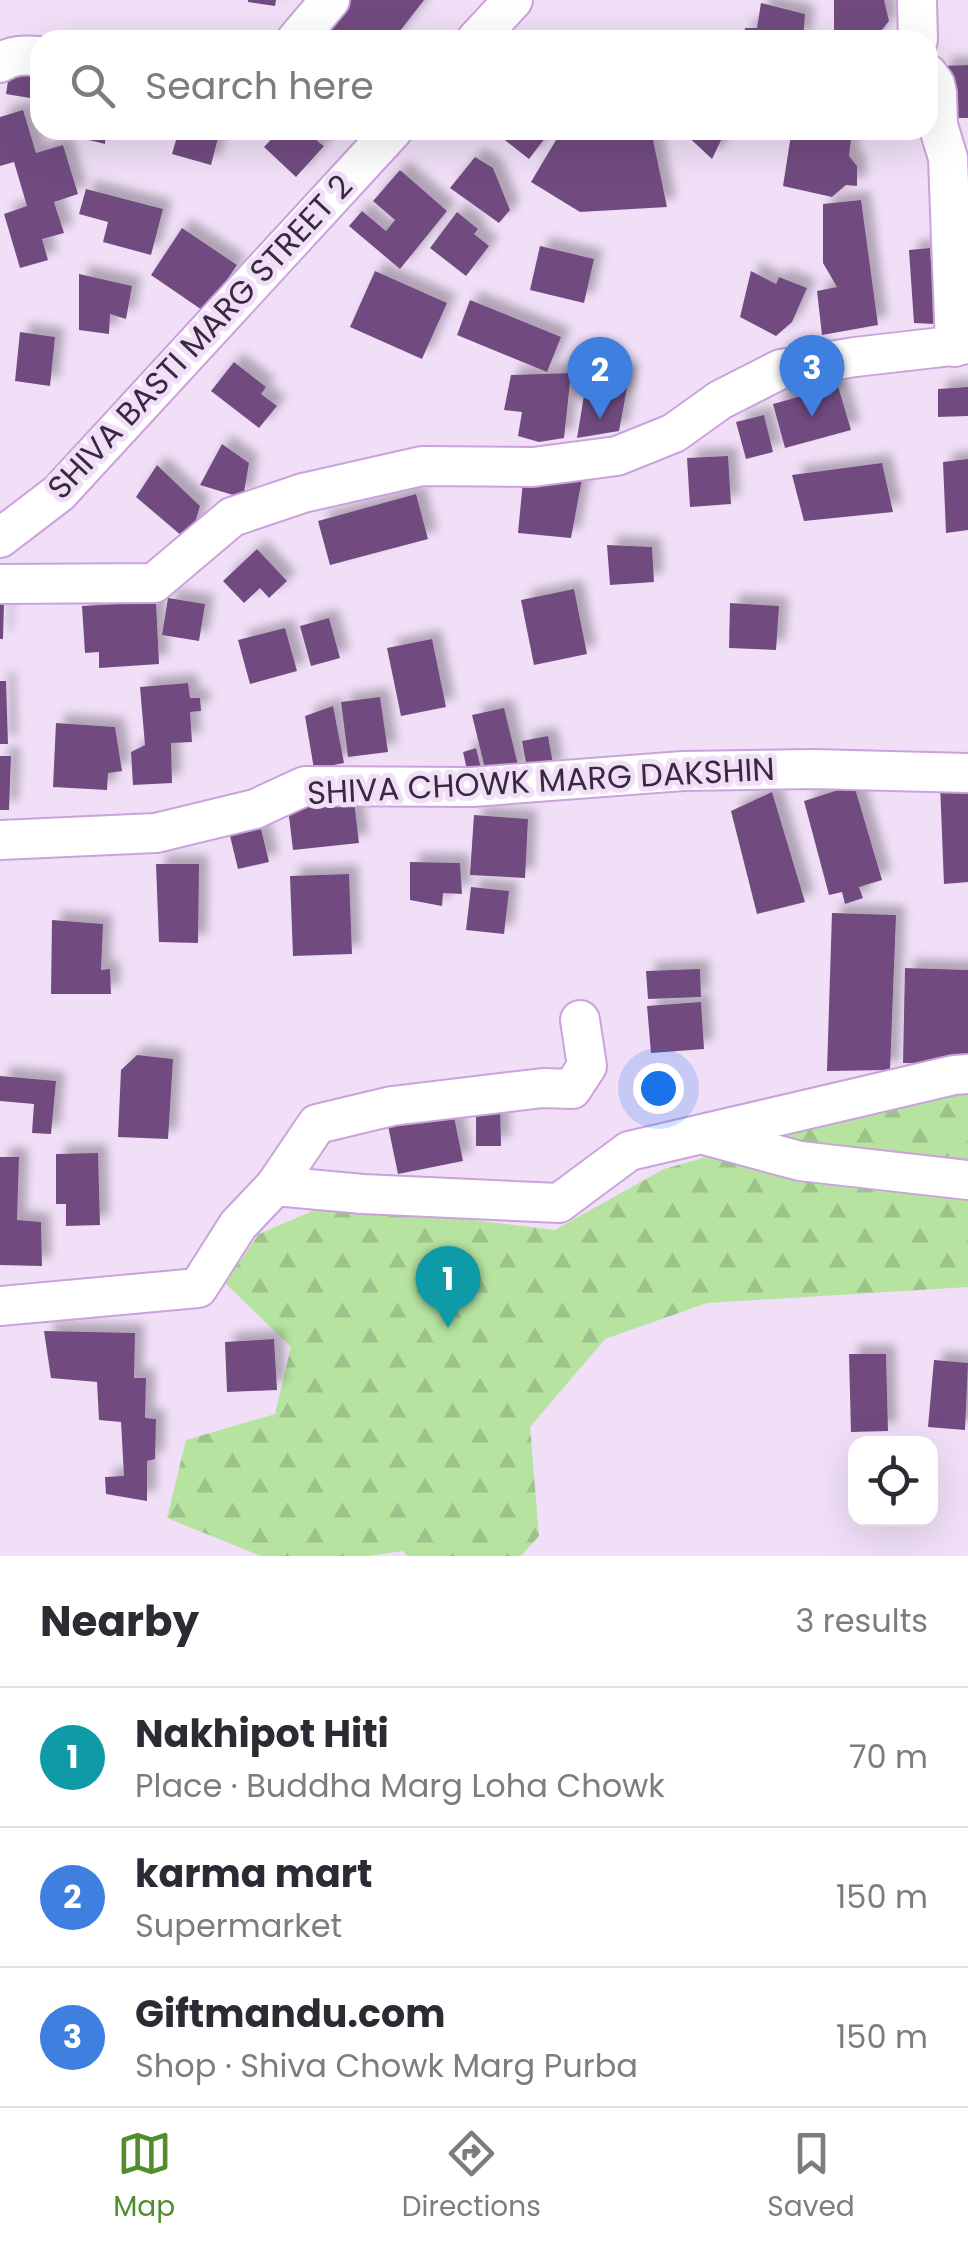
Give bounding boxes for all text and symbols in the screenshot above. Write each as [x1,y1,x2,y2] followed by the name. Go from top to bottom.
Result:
[30,30,938,140] search box
[65,58,120,113] icon: search
[145,59,374,112] text: Search here
[37,164,362,509] street label: SHIVA BASTI MARG STREET 2
[780,334,844,417] pin: 3
[568,336,632,419] pin: 2
[306,746,776,815] street label: SHIVA CHOWK MARG DAKSHIN
[633,1063,684,1114] your location
[416,1246,480,1328] pin: 1
[848,1436,938,1526] map controls
[848,1436,938,1526] button: locate
[40,1592,199,1651] text: Nearby
[795,1598,928,1643] text: 3 results
[135,1707,389,1760] text: Nakhipot Hiti
[66,1734,79,1779] text: 1
[849,1734,928,1779] text: 70 m
[135,1763,665,1808] text: Place · Buddha Marg Loha Chowk
[135,1847,372,1900] text: karma mart
[63,1874,82,1919] text: 2
[836,1874,928,1919] text: 150 m
[135,1903,342,1948] text: Supermarket
[135,1987,446,2040] text: Giftmandu.com
[63,2014,82,2059] text: 3
[836,2014,928,2059] text: 150 m
[135,2043,638,2088] text: Shop · Shiva Chowk Marg Purba
[113,2126,175,2228] tab: Map
[402,2126,541,2228] tab: Directions
[767,2126,855,2228] tab: Saved

